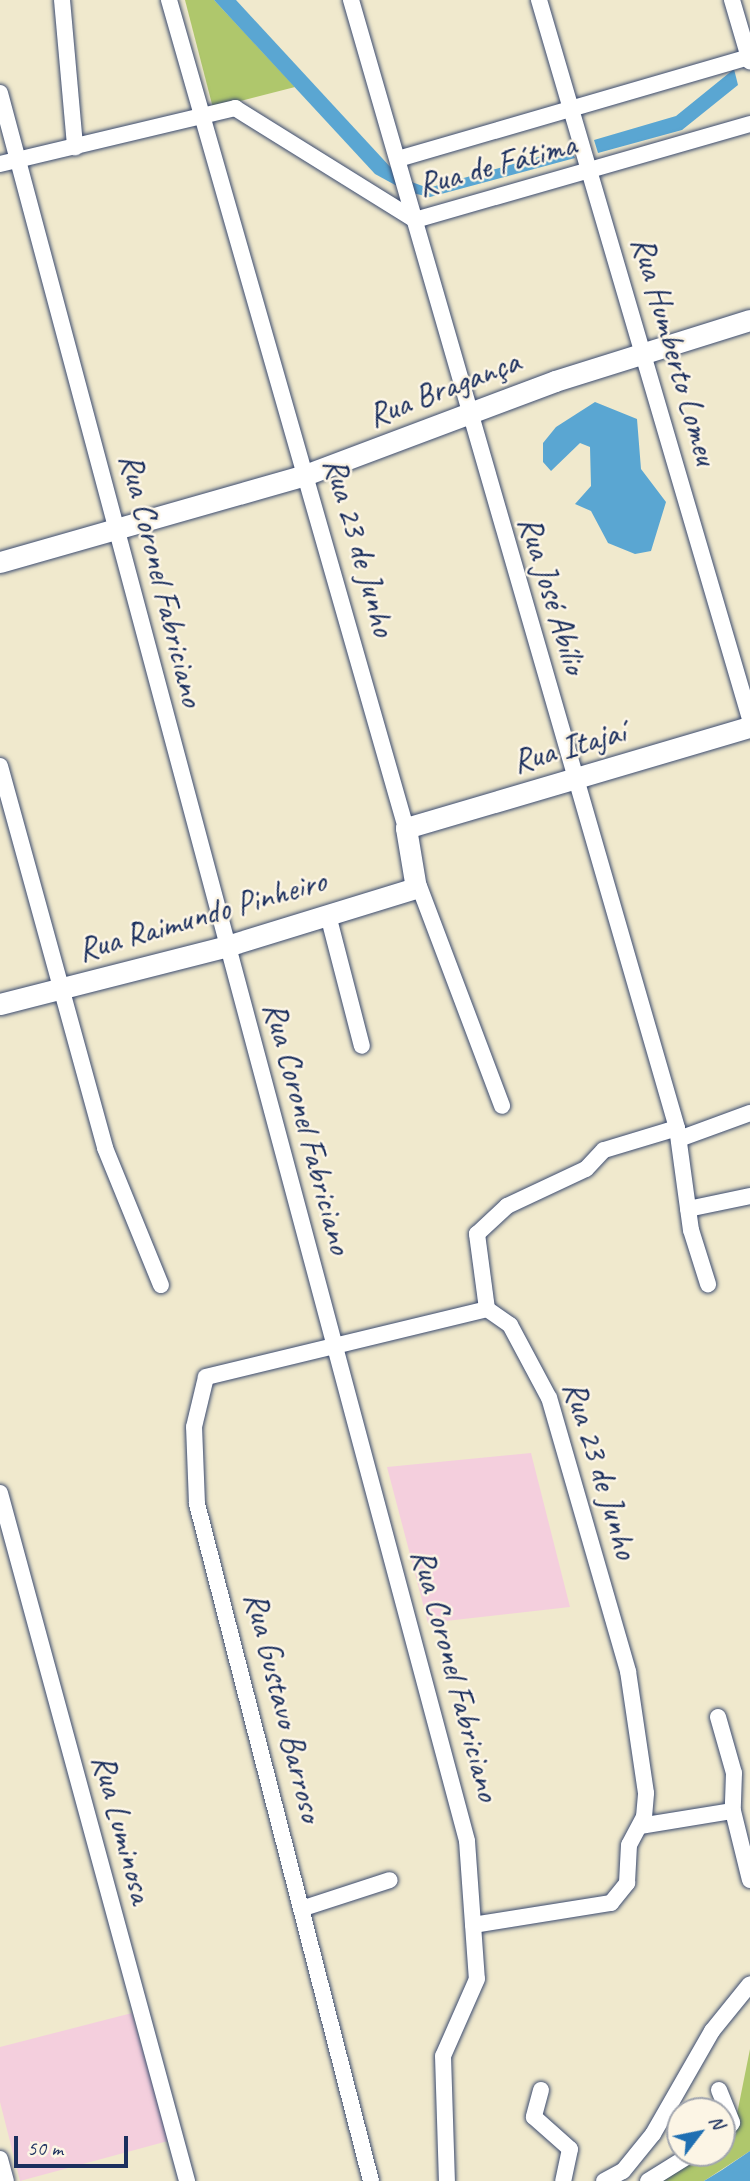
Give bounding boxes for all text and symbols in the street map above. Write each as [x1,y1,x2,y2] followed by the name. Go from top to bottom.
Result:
[414,125,580,205] street label: Rua de Fátima
[623,233,725,469] street label: Rua Humberto Lomeu
[363,342,525,436] street label: Rua Bragança
[110,449,212,711] street label: Rua Coronel Fabriciano
[315,454,403,640] street label: Rua 23 de Junho
[509,512,595,678] street label: Rua José Abílio
[508,712,630,782] street label: Rua Itajaí
[72,861,332,971] street label: Rua Raimundo Pinheiro
[254,997,360,1259] street label: Rua Coronel Fabriciano
[554,1377,646,1563] street label: Rua 23 de Junho
[402,1544,508,1806] street label: Rua Coronel Fabriciano
[235,1589,331,1825] street label: Rua Gustavo Barroso
[83,1750,161,1908] street label: Rua Luminosa
[666,2097,736,2167] north arrow
[704,2111,730,2133] text: N
[18,2122,131,2166] scale bar
[27,2135,63,2161] text: 50 m

